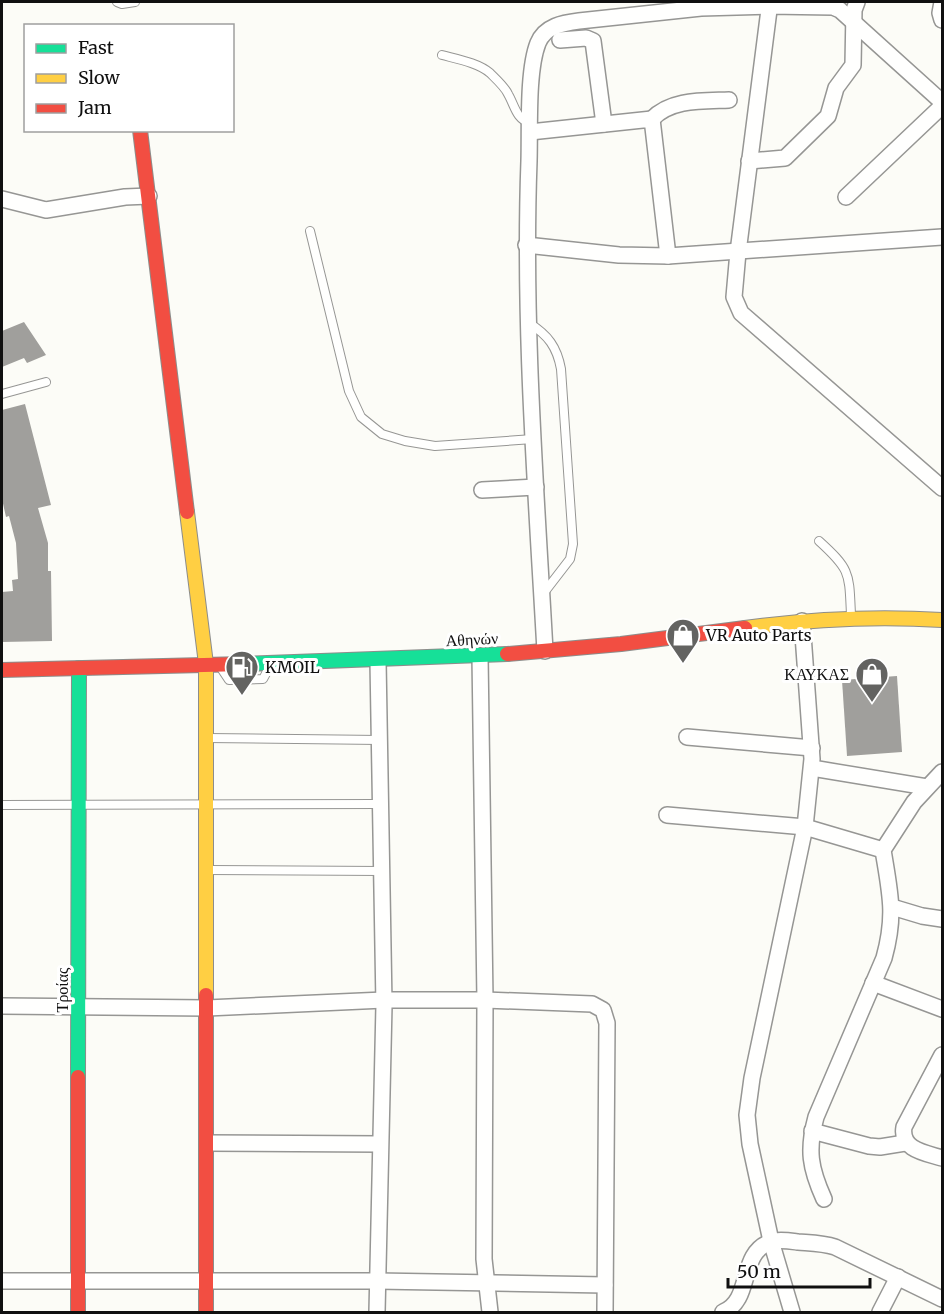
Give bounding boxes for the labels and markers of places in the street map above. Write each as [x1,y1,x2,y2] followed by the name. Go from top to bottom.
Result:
[665,617,701,664] shop icon: VR Auto Parts
[705,625,812,645] place label: VR Auto Parts
[224,649,260,696] fuel station icon: KMOIL
[854,656,890,703] shop icon: ΚΑΥΚΑΣ
[265,657,320,677] place label: KMOIL
[784,664,849,684] place label: ΚΑΥΚΑΣ

